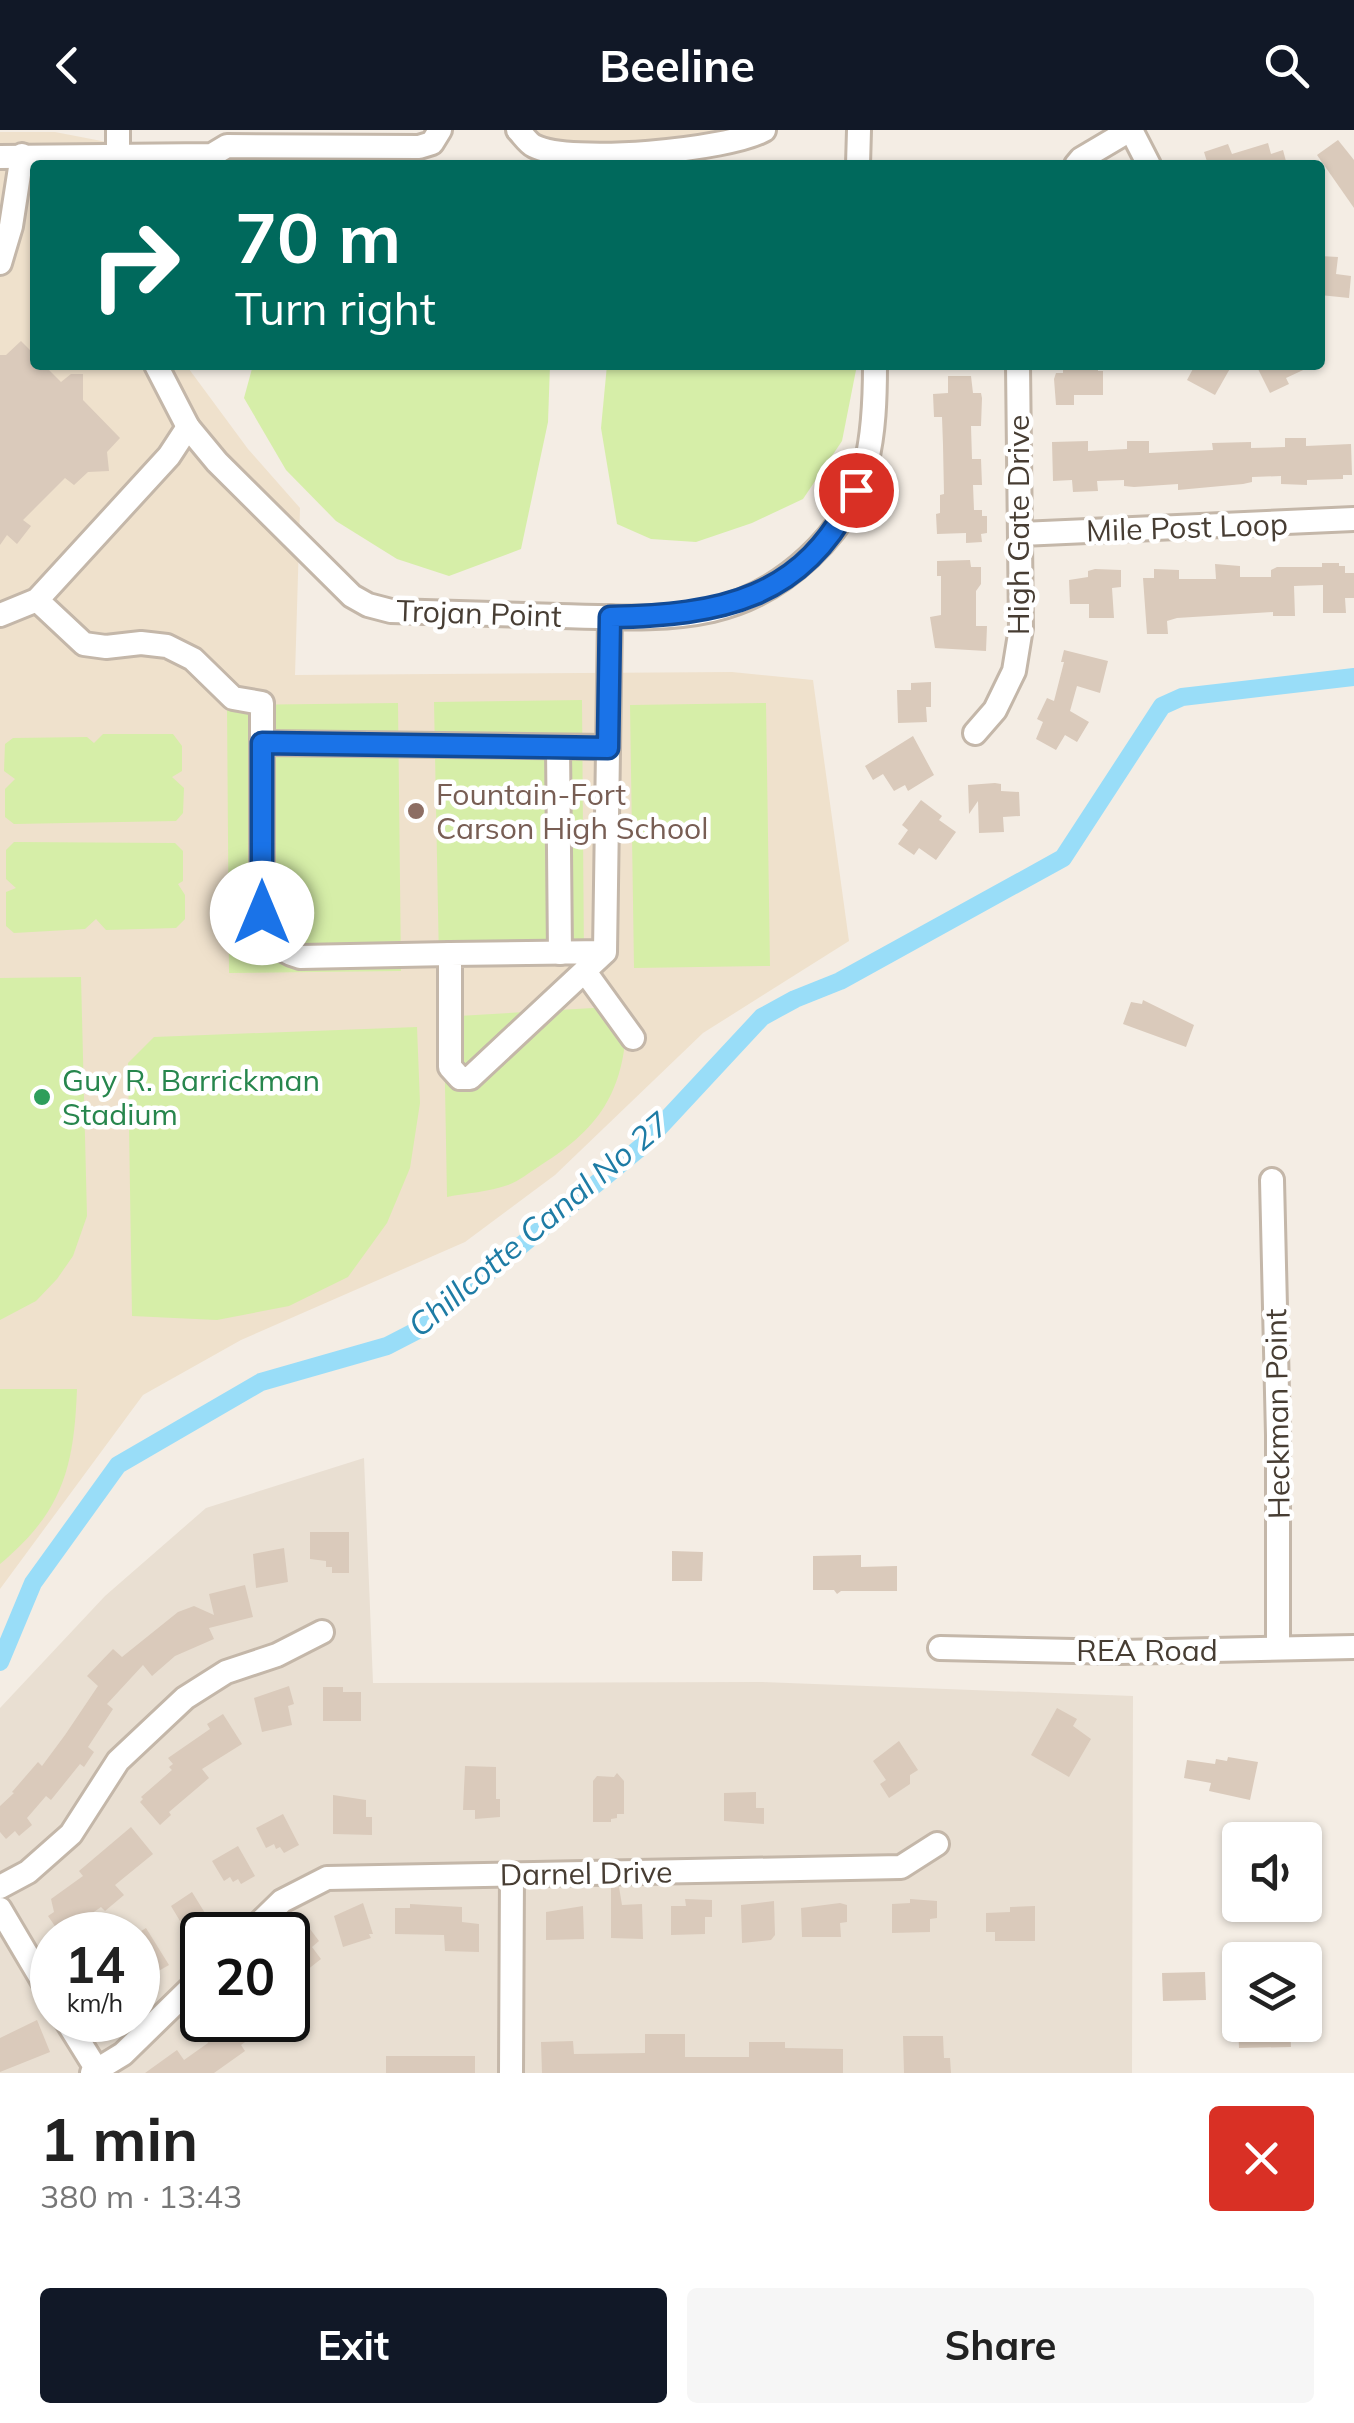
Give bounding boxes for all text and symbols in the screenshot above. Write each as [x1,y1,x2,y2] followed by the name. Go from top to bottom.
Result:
[599,37,755,93] text: Beeline
[40,38,95,93] icon: back
[1259,38,1314,93] icon: search
[235,193,401,281] text: 70 m
[70,200,200,330] icon: right
[235,280,436,336] text: Turn right
[999,415,1037,635] street label: High Gate Drive
[814,448,899,533] pin
[829,463,884,518] icon: arrive
[1086,504,1288,550] street label: Mile Post Loop
[396,591,562,635] street label: Trojan Point
[436,775,708,847] place label: Fountain-Fort Carson High School
[405,800,427,822] marker: Fountain-Fort Carson High School
[210,861,314,965] position arrow
[62,1061,320,1133] place label: Guy R. Barrickman Stadium
[31,1086,53,1108] marker: Guy R. Barrickman Stadium
[399,1103,677,1345] water label: Chillcotte Canal No 27
[1256,1308,1298,1520] street label: Heckman Point
[1076,1631,1218,1669] street label: REA Road
[1222,1822,1322,2042] map controls
[1222,1822,1322,1922] button: sound
[499,1852,673,1894] street label: Darnel Drive
[180,1912,310,2042] speed limit sign: 20
[65,1933,125,1996] text: 14
[1222,1942,1322,2042] button: layers
[67,1987,123,2018] text: km/h
[40,2101,198,2176] text: 1 min
[1209,2106,1314,2211] button: close
[40,2176,242,2216] text: 380 m · 13:43
[40,2288,667,2403] button: Exit
[687,2288,1314,2403] button: Share

